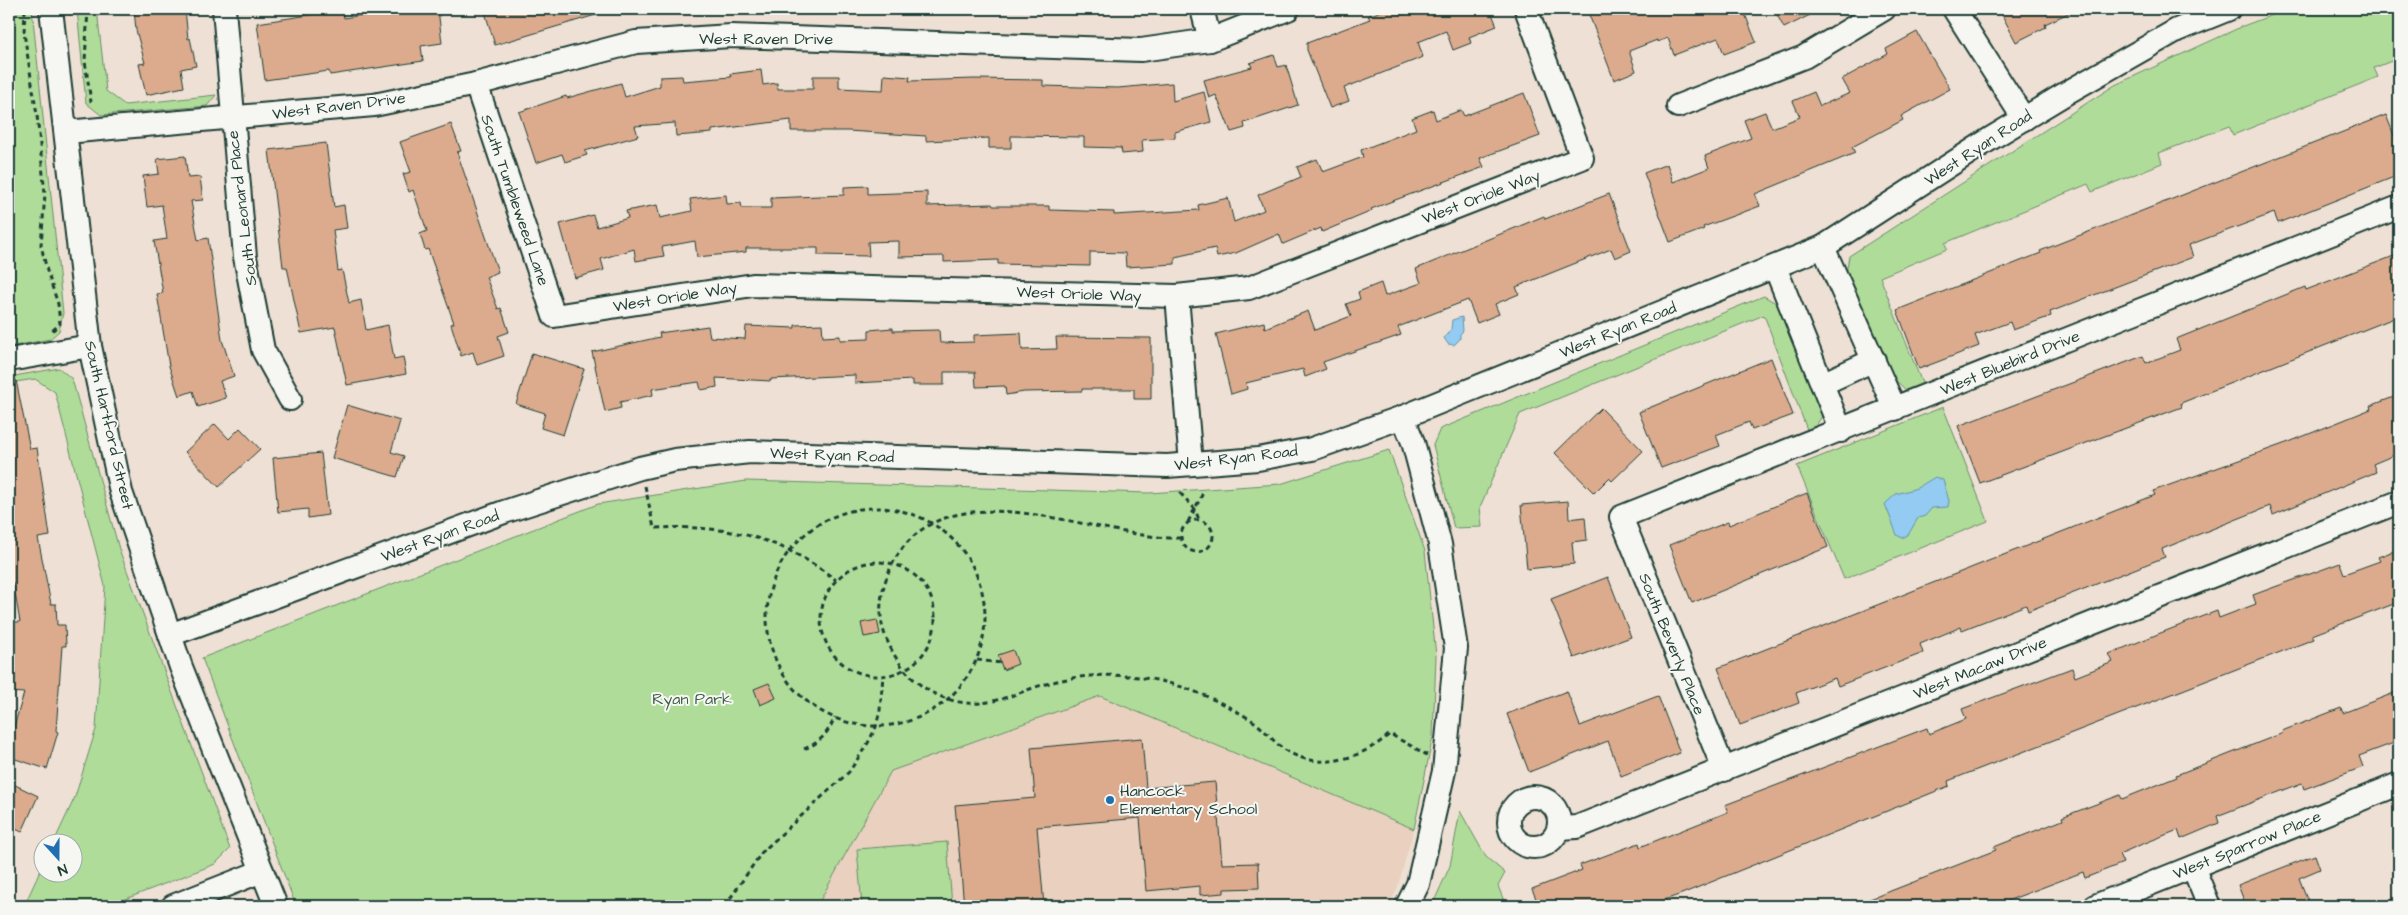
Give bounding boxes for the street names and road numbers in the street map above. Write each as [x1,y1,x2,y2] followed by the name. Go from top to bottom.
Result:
[699,28,833,50] street label: West Raven Drive
[271,87,407,125] street label: West Raven Drive
[1920,105,2037,192] street label: West Ryan Road
[475,111,555,289] street label: South Tumbleweed Lane
[222,129,262,287] street label: South Leonard Place
[1419,164,1544,231] street label: West Oriole Way
[611,276,739,319] street label: West Oriole Way
[1016,281,1142,308] street label: West Oriole Way
[1556,297,1680,364] street label: West Ryan Road
[1937,325,2083,401] street label: West Bluebird Drive
[79,338,139,512] street label: South Hartford Street
[1173,440,1299,477] street label: West Ryan Road
[770,442,894,469] street label: West Ryan Road
[378,504,502,568] street label: West Ryan Road
[1633,570,1711,719] street label: South Beverly Place
[1910,631,2050,705] street label: West Macaw Drive
[2170,805,2324,885] street label: West Sparrow Place

